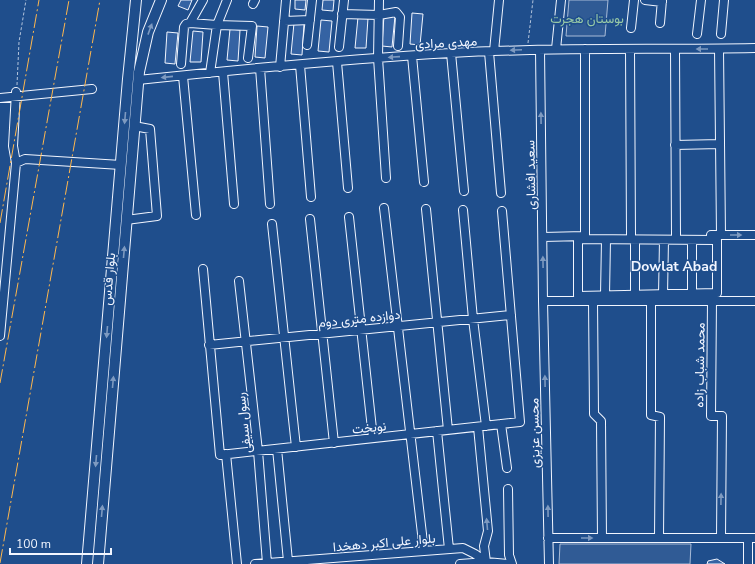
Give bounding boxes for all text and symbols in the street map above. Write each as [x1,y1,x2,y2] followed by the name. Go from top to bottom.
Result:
[550,10,624,28] park label: بوستان هجرت
[147,22,153,34] one-way arrow
[414,32,478,54] street label: مهدی مرادی
[695,46,708,52] one-way arrow
[510,47,522,54] one-way arrow
[387,54,400,60] one-way arrow
[161,74,173,81] one-way arrow
[538,111,544,124] one-way arrow
[121,112,128,124] one-way arrow
[521,140,541,210] street label: سعید افشاری
[730,232,743,238] one-way arrow
[120,246,127,258] one-way arrow
[98,252,120,306] street label: بلوار قدس
[540,255,546,268] one-way arrow
[631,257,717,276] district label: Dowlat Abad
[317,306,401,332] street label: دوازده متری دوم
[690,322,710,408] street label: محمد شباب زاده
[103,326,110,338] one-way arrow
[542,374,548,387] one-way arrow
[109,376,116,388] one-way arrow
[232,392,256,454] street label: رسول سیفی
[525,398,545,468] street label: محسن عزیزی
[351,417,387,439] street label: نوبخت
[92,455,99,467] one-way arrow
[718,493,725,505] one-way arrow
[99,505,105,517] one-way arrow
[544,505,551,517] one-way arrow
[483,518,490,530] one-way arrow
[10,530,111,556] scale bar
[332,530,436,556] street label: بلوار علی اکبر دهخدا
[581,535,594,541] one-way arrow
[16,536,51,552] text: 100 m

